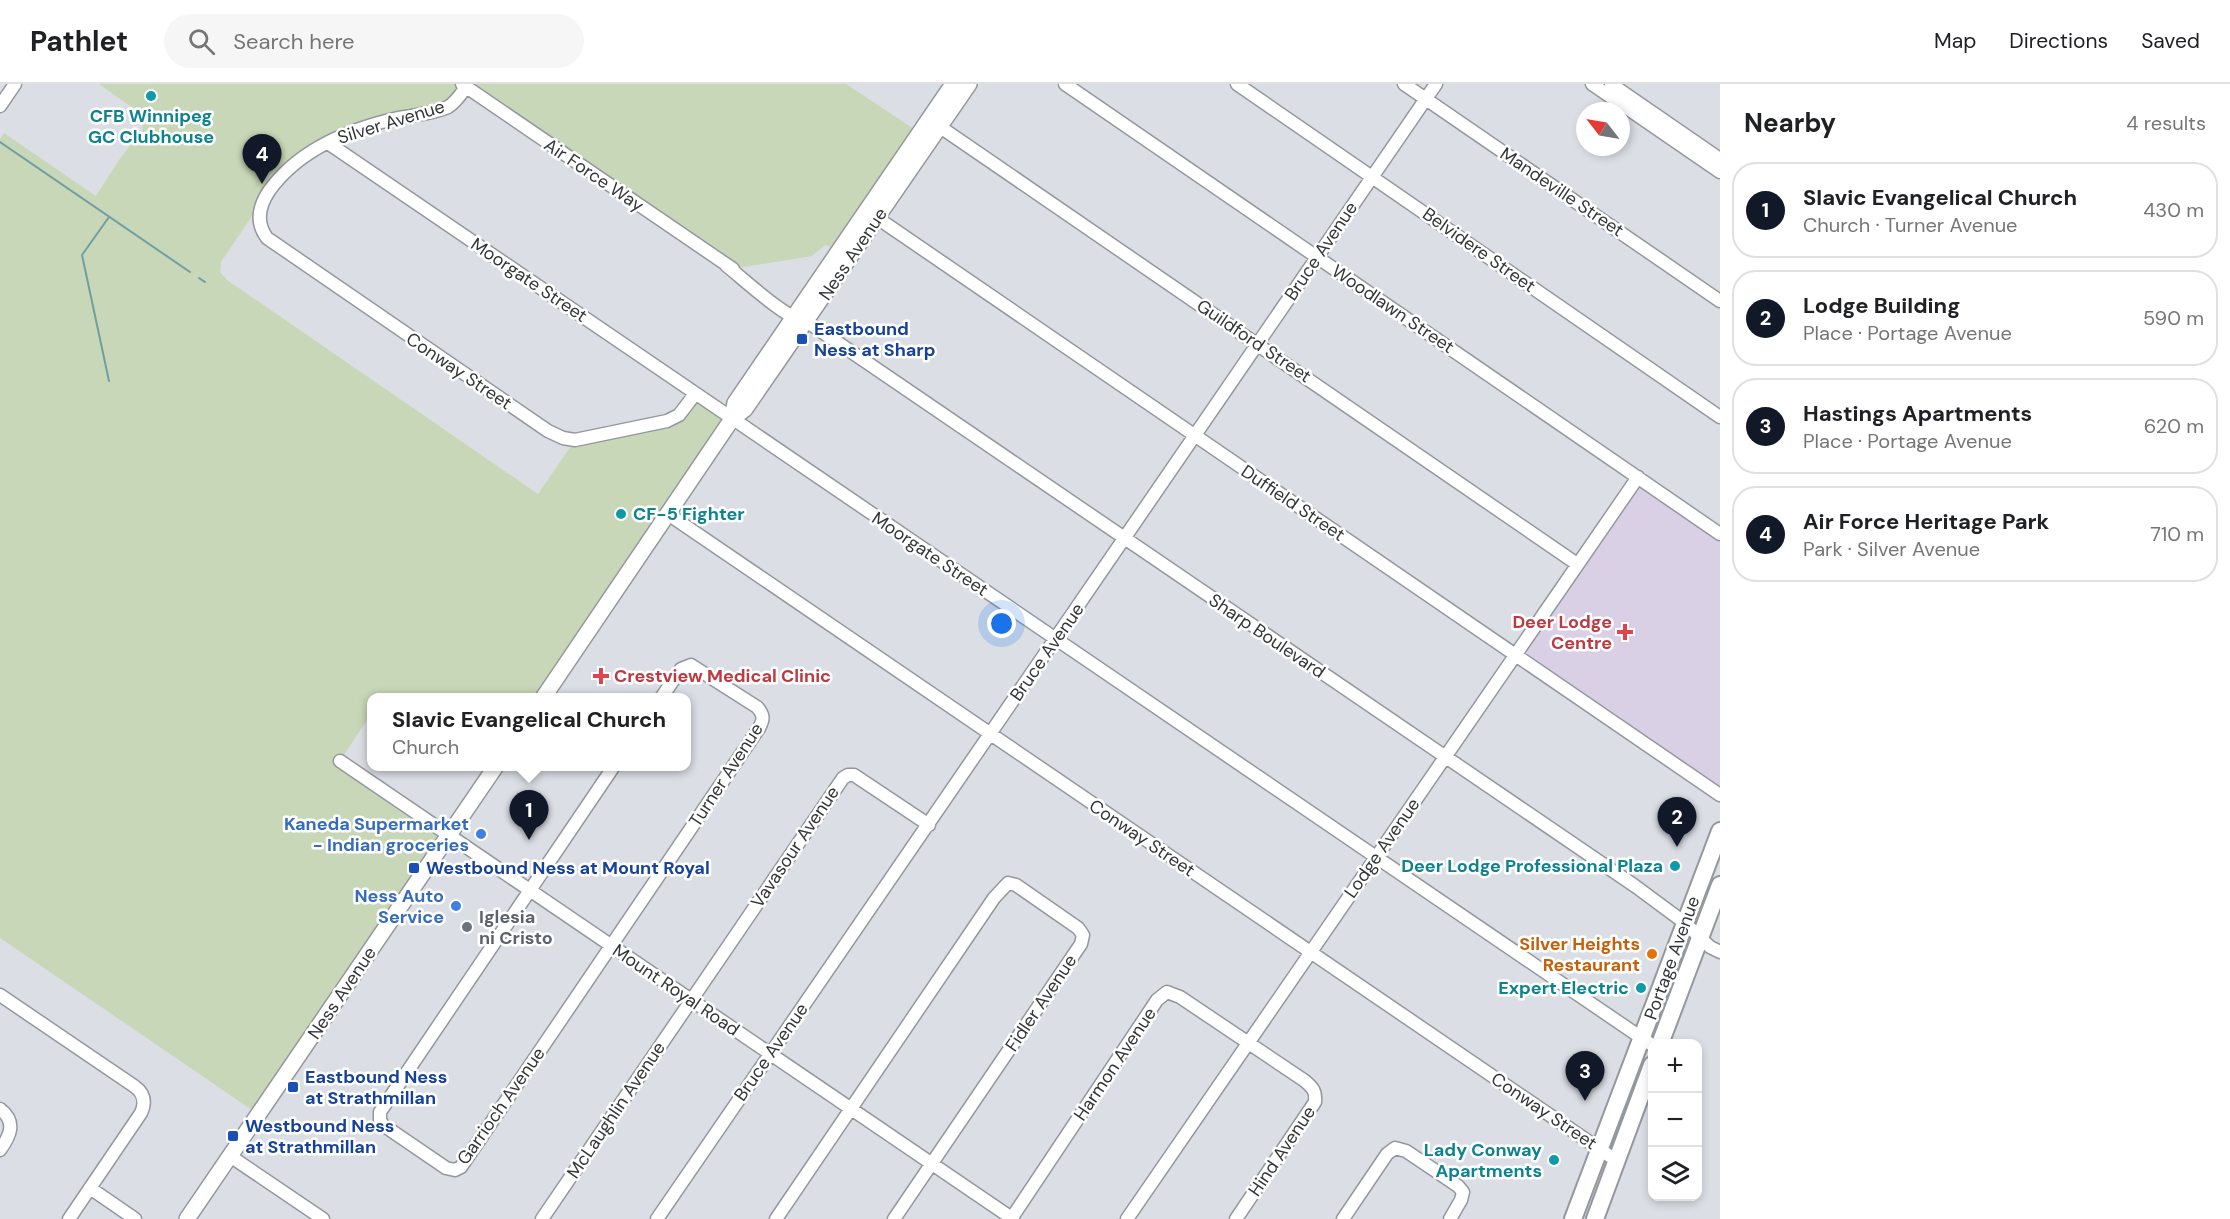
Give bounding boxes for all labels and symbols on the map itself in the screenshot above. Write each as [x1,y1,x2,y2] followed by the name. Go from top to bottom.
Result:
[144,89,158,103] marker: CFB Winnipeg GC Clubhouse
[335,94,447,150] street label: Silver Avenue
[1576,102,1630,156] north arrow
[88,104,214,149] place label: CFB Winnipeg GC Clubhouse
[539,133,649,217] street label: Air Force Way
[242,135,282,184] pin: 4
[1495,142,1629,242] street label: Mandeville Street
[1279,197,1363,305] street label: Bruce Avenue
[1418,202,1540,298] street label: Belvidere Street
[813,203,893,305] street label: Ness Avenue
[466,232,592,328] street label: Moorgate Street
[1327,259,1459,359] street label: Woodlawn Street
[1192,294,1316,388] street label: Guildford Street
[814,317,936,362] place label: Eastbound Ness at Sharp
[401,327,517,415] street label: Conway Street
[795,332,809,346] marker: Eastbound Ness at Sharp
[1236,459,1350,547] street label: Duffield Street
[633,502,745,526] place label: CF-5 Fighter
[867,506,993,602] street label: Moorgate Street
[614,507,628,521] marker: CF-5 Fighter
[1204,588,1330,684] street label: Sharp Boulevard
[1004,598,1090,706] street label: Bruce Avenue
[987,609,1016,638] your location
[1512,610,1612,655] place label: Deer Lodge Centre
[1616,623,1634,641] marker: Deer Lodge Centre
[614,664,831,688] place label: Crestview Medical Clinic
[592,667,610,685] marker: Crestview Medical Clinic
[683,718,769,832] street label: Turner Avenue
[745,781,845,913] street label: Vavasour Avenue
[510,790,548,840] pin: 1
[1339,793,1425,903] street label: Lodge Avenue
[1084,794,1200,882] street label: Conway Street
[1658,798,1696,847] pin: 2
[284,812,469,857] place label: Kaneda Supermarket - Indian groceries
[474,827,488,841] marker: Kaneda Supermarket - Indian groceries
[1401,854,1663,878] place label: Deer Lodge Professional Plaza
[426,856,710,880] place label: Westbound Ness at Mount Royal
[1668,859,1682,873] marker: Deer Lodge Professional Plaza
[407,861,421,875] marker: Westbound Ness at Mount Royal
[354,884,444,929] place label: Ness Auto Service
[1638,893,1706,1023] street label: Portage Avenue
[449,899,463,913] marker: Ness Auto Service
[479,905,553,950] place label: Iglesia ni Cristo
[460,920,474,934] marker: Iglesia ni Cristo
[1519,932,1640,977] place label: Silver Heights Restaurant
[608,939,744,1041] street label: Mount Royal Road
[302,942,382,1044] street label: Ness Avenue
[1645,947,1659,961] marker: Silver Heights Restaurant
[1000,950,1082,1056] street label: Fidler Avenue
[1498,976,1629,1000] place label: Expert Electric
[1634,981,1648,995] marker: Expert Electric
[728,998,814,1106] street label: Bruce Avenue
[1068,1003,1162,1125] street label: Harmon Avenue
[561,1037,671,1183] street label: McLaughlin Avenue
[451,1042,551,1170] street label: Garrioch Avenue
[1566,1052,1604,1101] pin: 3
[305,1065,447,1110] place label: Eastbound Ness at Strathmillan
[1486,1067,1602,1155] street label: Conway Street
[286,1080,300,1094] marker: Eastbound Ness at Strathmillan
[1243,1101,1321,1201] street label: Hind Avenue
[245,1114,394,1159] place label: Westbound Ness at Strathmillan
[226,1129,240,1143] marker: Westbound Ness at Strathmillan
[1424,1138,1542,1183] place label: Lady Conway Apartments
[1547,1153,1561,1167] marker: Lady Conway Apartments

